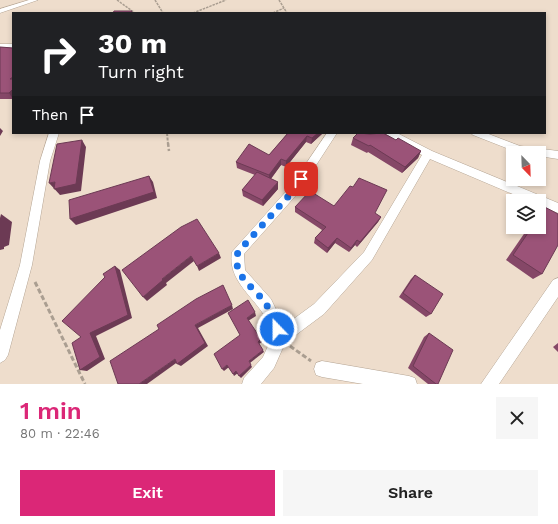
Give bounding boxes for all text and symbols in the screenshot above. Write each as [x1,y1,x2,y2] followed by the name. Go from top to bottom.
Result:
[98,27,167,60] text: 30 m
[32,28,84,80] icon: right
[98,61,184,82] text: Turn right
[76,104,98,126] icon: arrive
[32,106,68,124] text: Then
[506,146,546,186] north arrow
[506,146,546,234] map controls
[284,162,318,196] pin
[290,168,312,190] icon: arrive
[506,194,546,234] button: layers
[256,308,298,350] position arrow
[20,397,82,425] text: 1 min
[496,397,538,439] button: close
[20,426,100,441] text: 80 m · 22:46
[20,470,275,516] button: Exit
[283,470,538,516] button: Share

